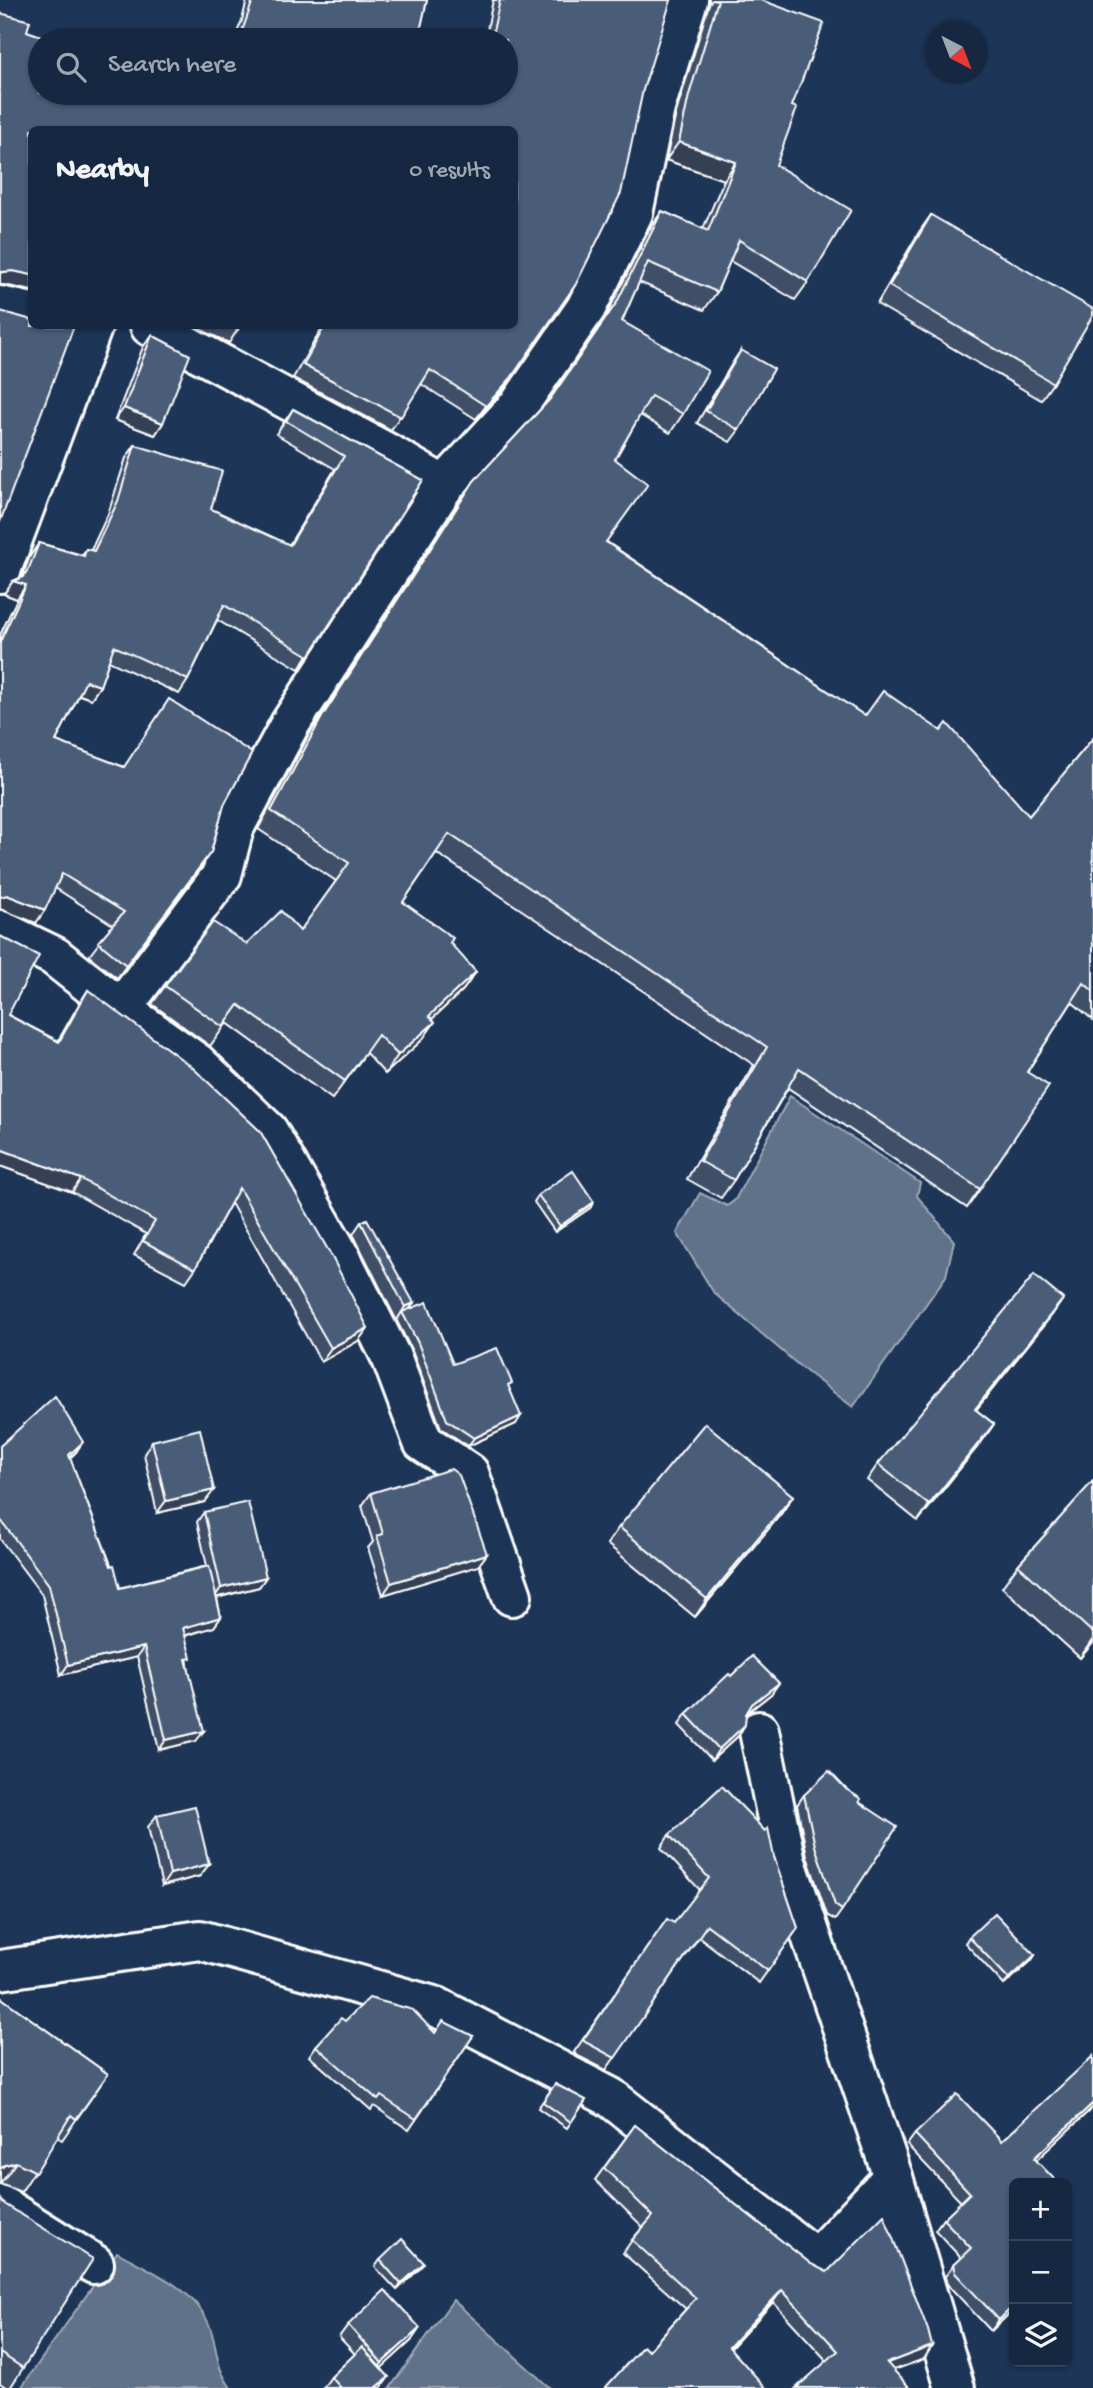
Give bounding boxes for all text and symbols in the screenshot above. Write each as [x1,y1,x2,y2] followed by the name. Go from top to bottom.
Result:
[925,21,988,84] north arrow
[28,28,518,105] search box
[52,48,90,86] icon: search
[108,51,236,82] text: Search here
[56,154,149,189] text: Nearby
[409,158,490,185] text: 0 results
[1009,2178,1072,2367] map controls
[1009,2178,1072,2241] button: +
[1009,2241,1072,2304] button: −
[1009,2304,1072,2367] button: layers

